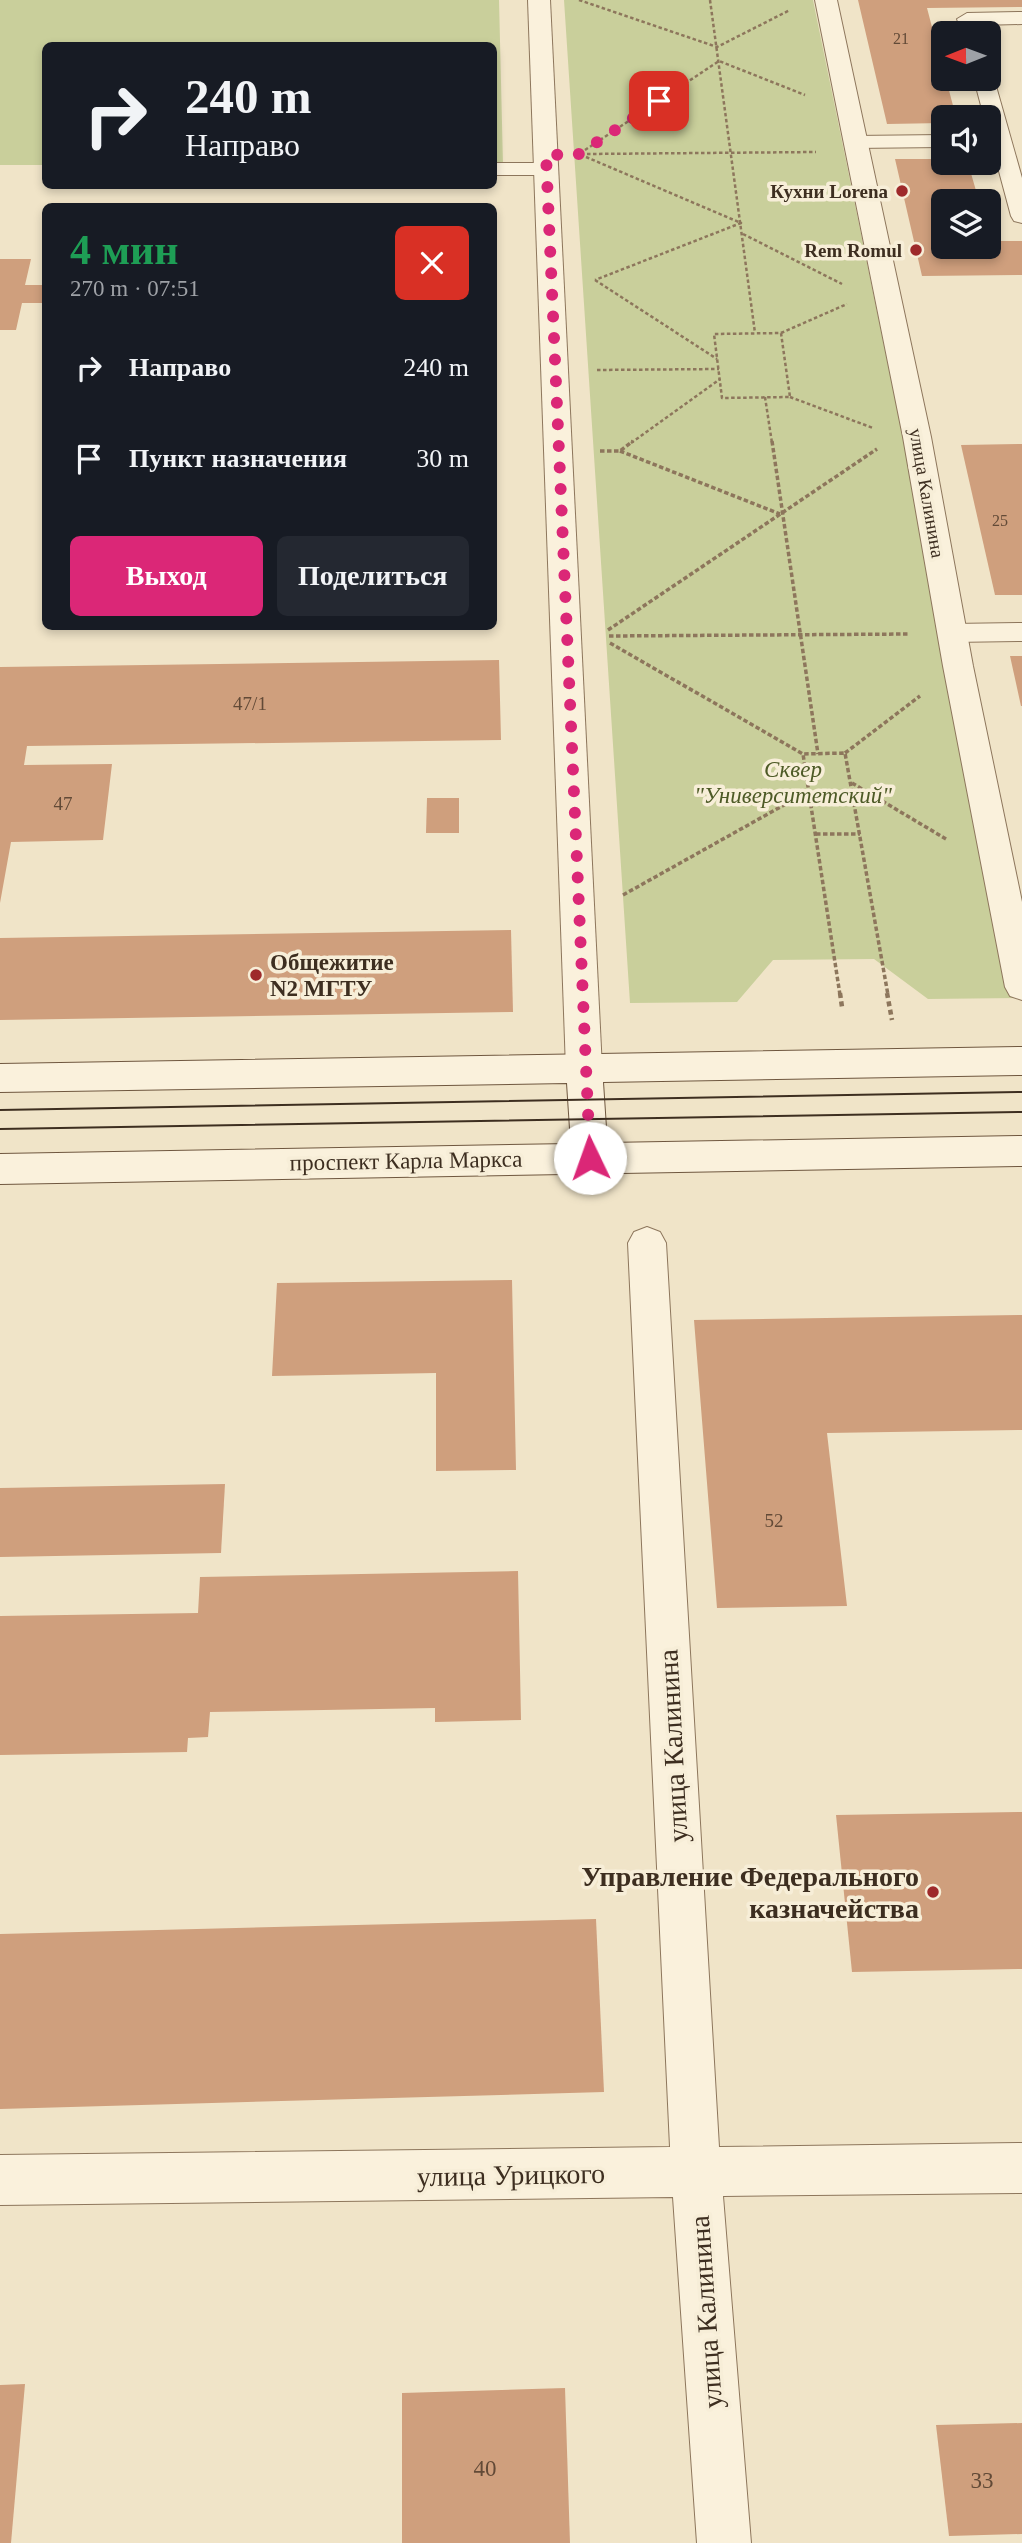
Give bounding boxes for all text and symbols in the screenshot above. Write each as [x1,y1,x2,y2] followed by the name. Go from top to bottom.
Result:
[931,21,1001,91] north arrow
[931,21,1001,259] map controls
[893,30,909,47] house number: 21
[185,69,312,124] text: 240 m
[70,70,161,161] icon: right
[629,71,689,131] pin
[640,82,678,120] icon: arrive
[931,105,1001,175] button: sound
[185,127,300,163] text: Направо
[770,181,888,202] place label: Кухни Lorena
[894,183,910,199] marker: Кухни Lorena
[931,189,1001,259] button: layers
[395,226,469,300] button: close
[70,227,179,273] text: 4 мин
[804,240,902,261] place label: Rem Romul
[908,242,924,258] marker: Rem Romul
[70,276,200,301] text: 270 m · 07:51
[70,349,108,387] icon: right
[129,353,231,382] text: Направо
[403,353,469,382] text: 240 m
[905,427,949,560] street label: улица Калинина
[70,440,108,478] icon: arrive
[129,444,347,473] text: Пункт назначения
[416,444,469,473] text: 30 m
[992,512,1008,529] house number: 25
[70,536,263,616] button: Выход
[277,536,469,616] button: Поделиться
[233,693,267,714] house number: 47/1
[694,757,892,808] park label: Сквер "Университетский"
[54,793,73,814] house number: 47
[270,950,394,1001] place label: Общежитие N2 МГТУ
[248,967,264,983] marker: Общежитие N2 МГТУ
[553,1121,627,1195] position arrow
[289,1146,523,1176] street label: проспект Карла Маркса
[765,1510,784,1531] house number: 52
[652,1648,694,1843] street label: улица Калинина
[581,1861,919,1924] place label: Управление Федерального казначейства
[925,1884,941,1900] marker: Управление Федерального казначейства
[417,2158,605,2192] street label: улица Урицкого
[684,2214,728,2410] street label: улица Калинина
[474,2456,497,2481] house number: 40
[971,2468,994,2493] house number: 33

